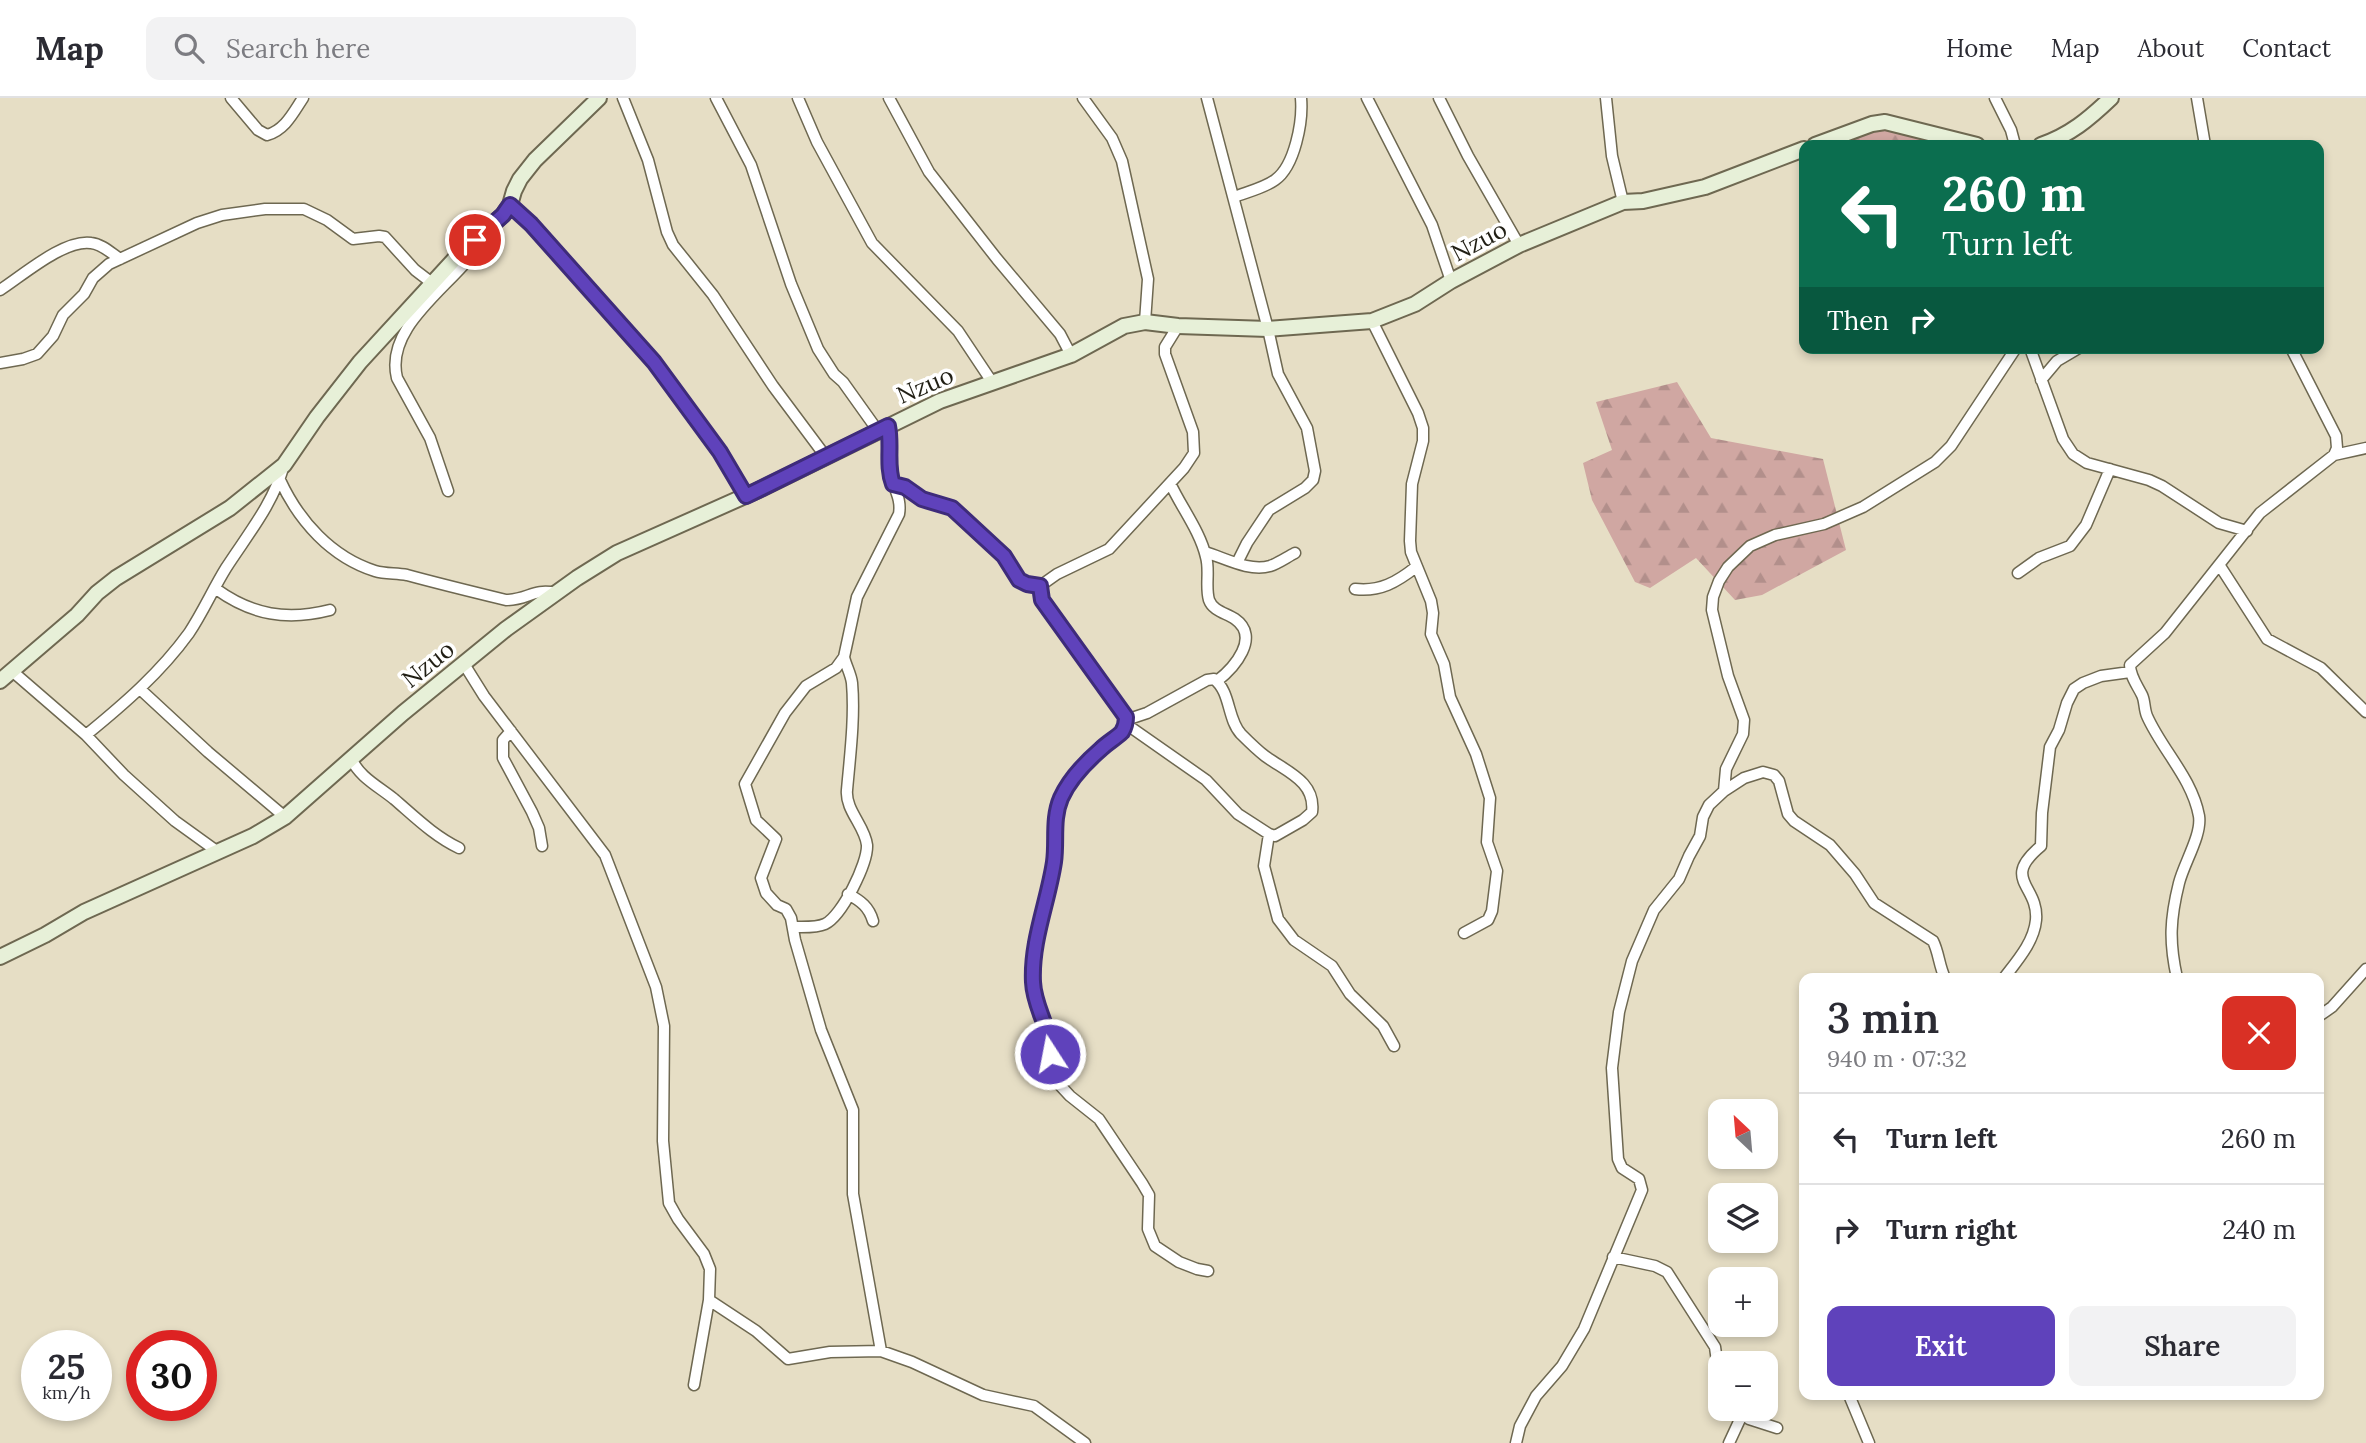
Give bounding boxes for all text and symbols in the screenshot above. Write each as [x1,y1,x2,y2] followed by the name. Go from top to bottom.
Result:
[146,17,636,80] search box
[35,27,104,69] text: Map
[170,29,208,67] icon: search
[226,32,370,65] text: Search here
[1946,33,2013,64] text: Home
[2051,33,2100,64] text: Map
[2138,33,2204,64] text: About
[2242,33,2331,64] text: Contact
[1942,162,2085,224] text: 260 m
[1827,168,1918,259] icon: left
[445,210,505,270] pin
[1446,214,1512,268] street label: Nzuo
[456,221,494,259] icon: arrive
[1942,223,2072,264] text: Turn left
[1903,301,1941,339] icon: right
[1827,304,1889,337] text: Then
[892,359,958,411] street label: Nzuo
[395,633,461,695] street label: Nzuo
[1827,991,1939,1045] text: 3 min
[2222,996,2296,1070] button: close
[1013,1017,1087,1091] position arrow
[1827,1044,1967,1073] text: 940 m · 07:32
[1708,1099,1778,1169] north arrow
[1708,1099,1778,1421] map controls
[1827,1120,1865,1158] icon: left
[1886,1122,1997,1155] text: Turn left
[2221,1122,2296,1155] text: 260 m
[1708,1183,1778,1253] button: layers
[1827,1211,1865,1249] icon: right
[1886,1213,2017,1246] text: Turn right
[2222,1213,2296,1246] text: 240 m
[1708,1267,1778,1337] button: +
[1827,1306,2055,1386] button: Exit
[2069,1306,2296,1386] button: Share
[126,1330,217,1421] speed limit sign: 30
[48,1344,85,1389] text: 25
[1708,1351,1778,1421] button: −
[42,1381,91,1404] text: km/h

